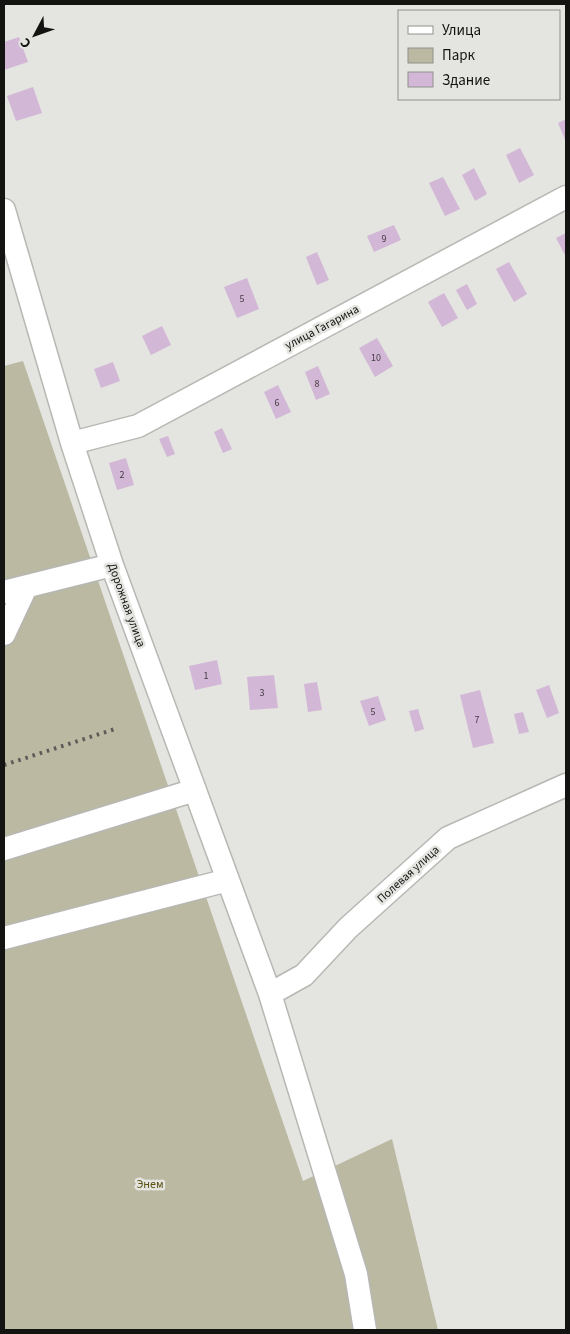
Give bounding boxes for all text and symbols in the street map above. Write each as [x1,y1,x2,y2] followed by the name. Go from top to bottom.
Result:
[10,10,60,60] north arrow
[398,10,560,100] legend
[442,20,481,41] text: Улица
[16,33,36,53] text: С
[442,45,476,66] text: Парк
[442,70,490,91] text: Здание
[382,232,387,246] house number: 9
[240,292,245,306] house number: 5
[282,301,362,354] street label: улица Гагарина
[371,351,381,365] house number: 10
[315,377,320,391] house number: 8
[275,396,280,410] house number: 6
[120,468,125,482] house number: 2
[103,561,150,650] street label: Дорожная улица
[204,669,209,683] house number: 1
[260,686,265,700] house number: 3
[371,705,376,719] house number: 5
[475,713,480,727] house number: 7
[373,842,443,907] street label: Полевая улица
[136,1176,164,1193] park label: Энем

